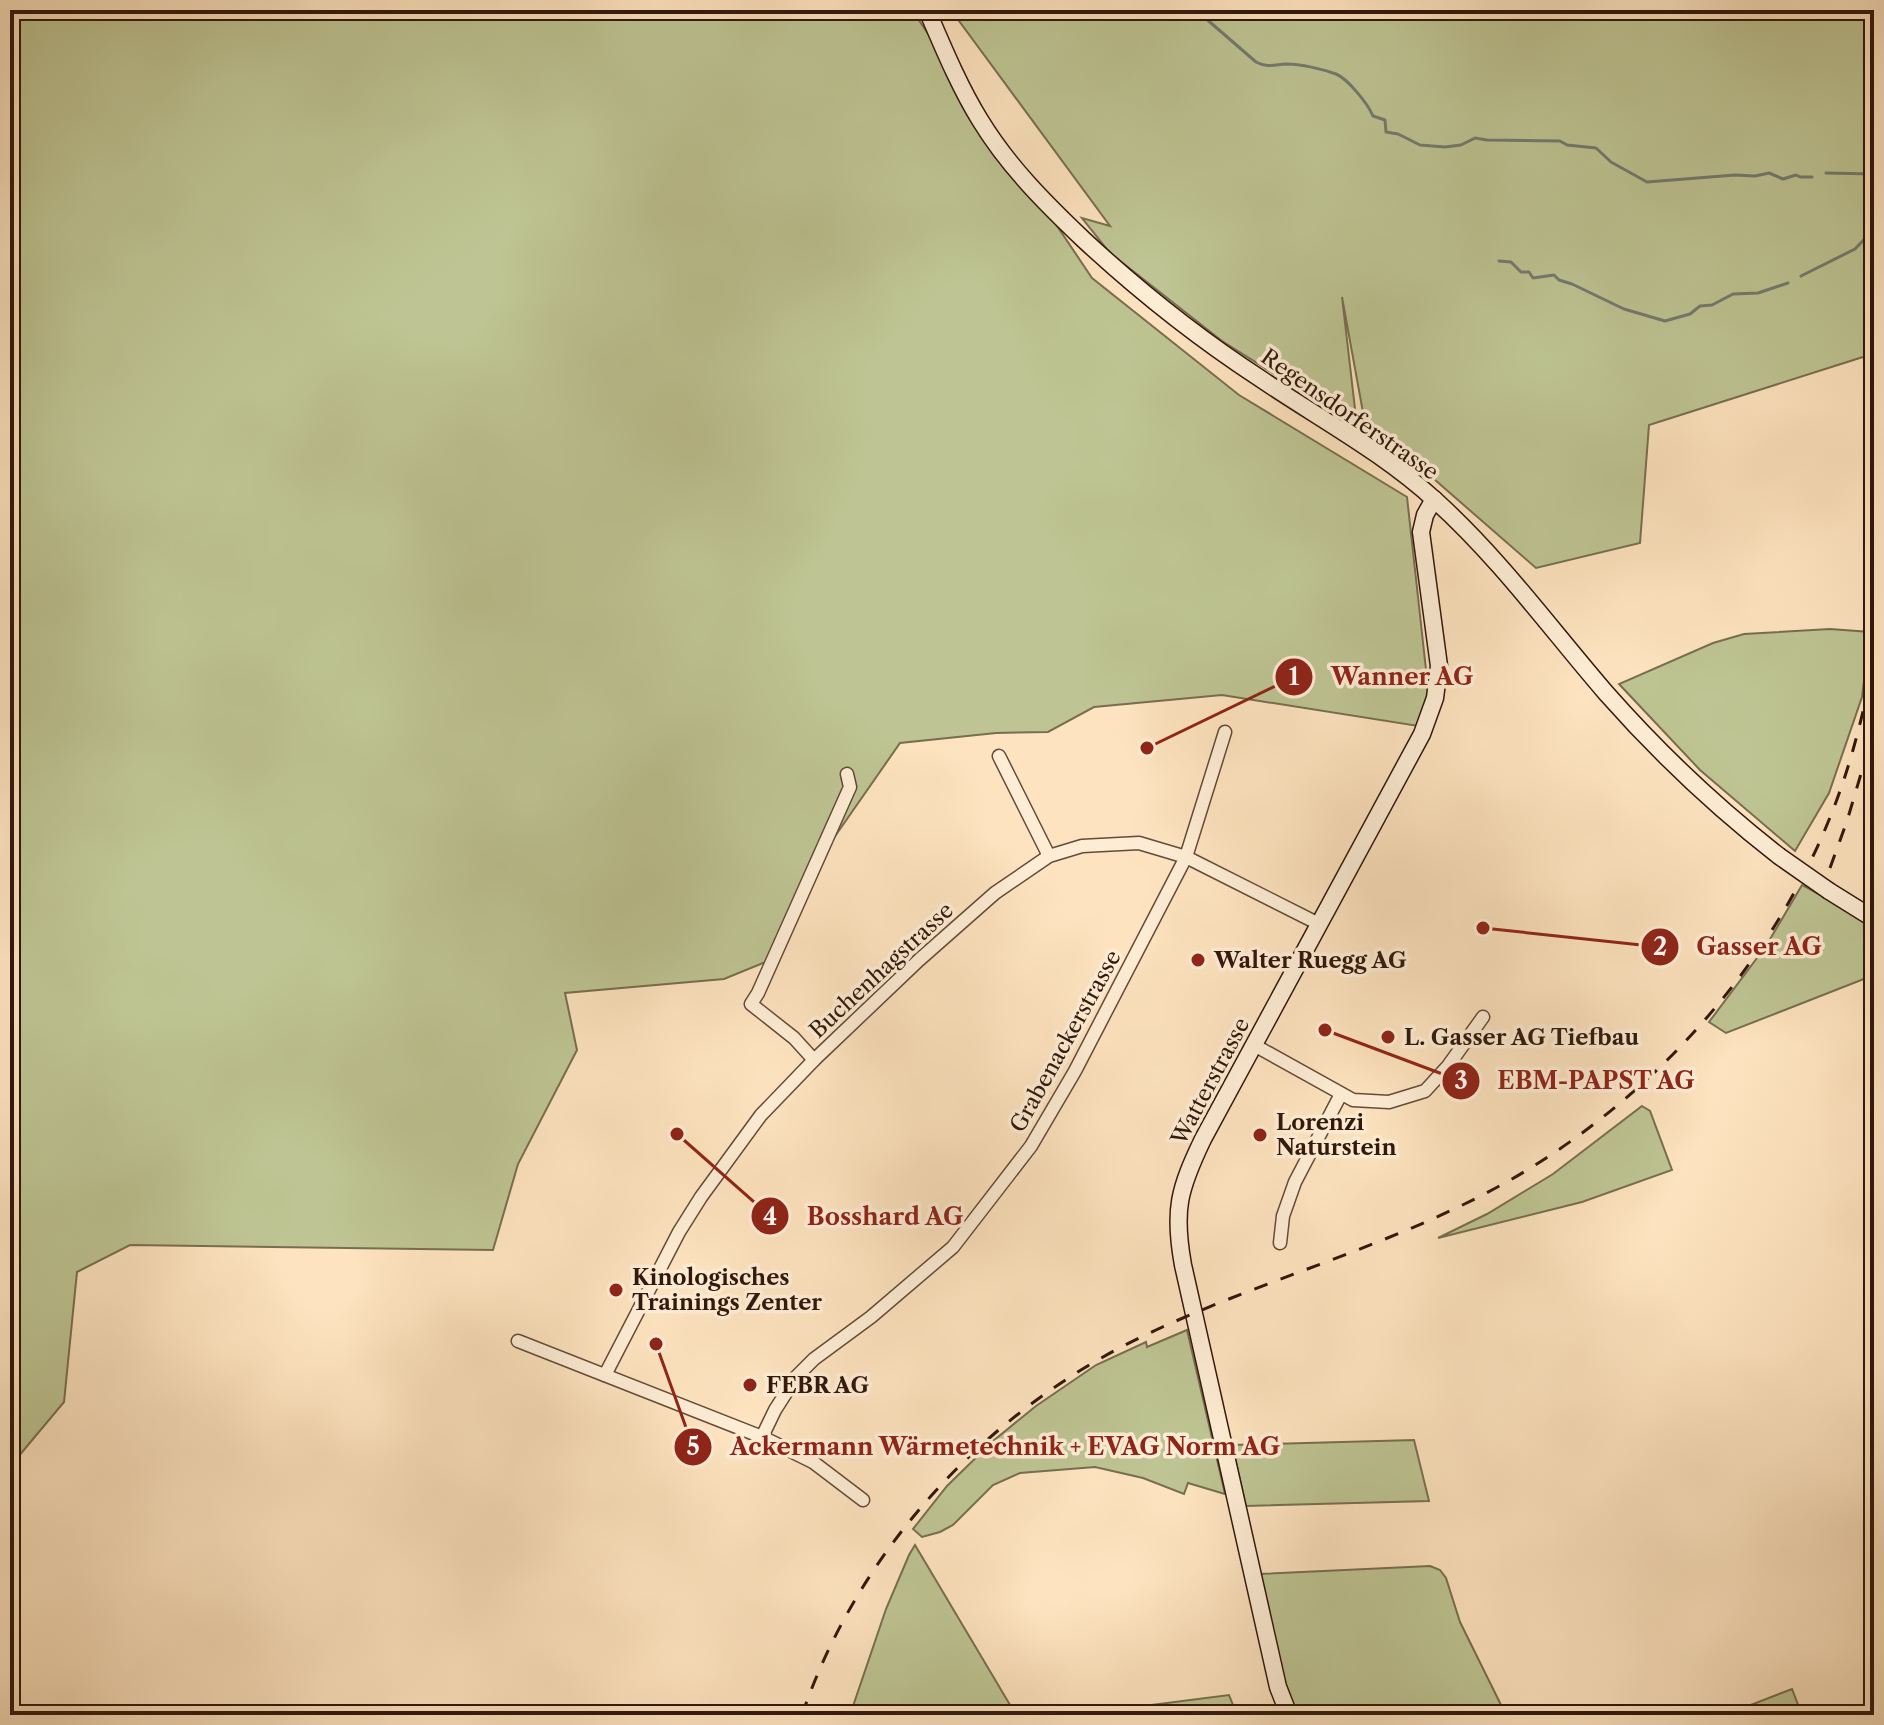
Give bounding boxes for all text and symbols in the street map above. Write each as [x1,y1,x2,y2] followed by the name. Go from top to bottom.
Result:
[1256,343,1444,486] street label: Regensdorferstrasse
[1274,653,1490,701] callout: Wanner AG
[1289,662,1300,691] text: 1
[1330,662,1473,691] text: Wanner AG
[804,897,959,1044] street label: Buchenhagstrasse
[1640,923,1838,971] callout: Gasser AG
[1653,932,1667,961] text: 2
[1696,932,1822,961] text: Gasser AG
[1004,946,1127,1137] street label: Grabenackerstrasse
[1213,947,1407,974] place label: Walter Ruegg AG
[1189,951,1207,969] marker: Walter Ruegg AG
[1165,1013,1255,1150] street label: Watterstrasse
[1404,1024,1640,1051] place label: L. Gasser AG Tiefbau
[1379,1028,1397,1046] marker: L. Gasser AG Tiefbau
[1441,1057,1712,1105] callout: EBM-PAPST AG
[1454,1066,1468,1095] text: 3
[1497,1066,1695,1095] text: EBM-PAPST AG
[1276,1109,1396,1161] place label: Lorenzi Naturstein
[1251,1126,1269,1144] marker: Lorenzi Naturstein
[750,1192,980,1240] callout: Bosshard AG
[763,1202,777,1231] text: 4
[807,1202,963,1231] text: Bosshard AG
[632,1264,822,1316] place label: Kinologisches Trainings Zenter
[607,1281,625,1299] marker: Kinologisches Trainings Zenter
[766,1372,869,1399] place label: FEBR AG
[741,1376,759,1394] marker: FEBR AG
[673,1423,1297,1471] callout: Ackermann Wärmetechnik + EVAG Norm AG
[686,1432,700,1461] text: 5
[729,1432,1280,1461] text: Ackermann Wärmetechnik + EVAG Norm AG

